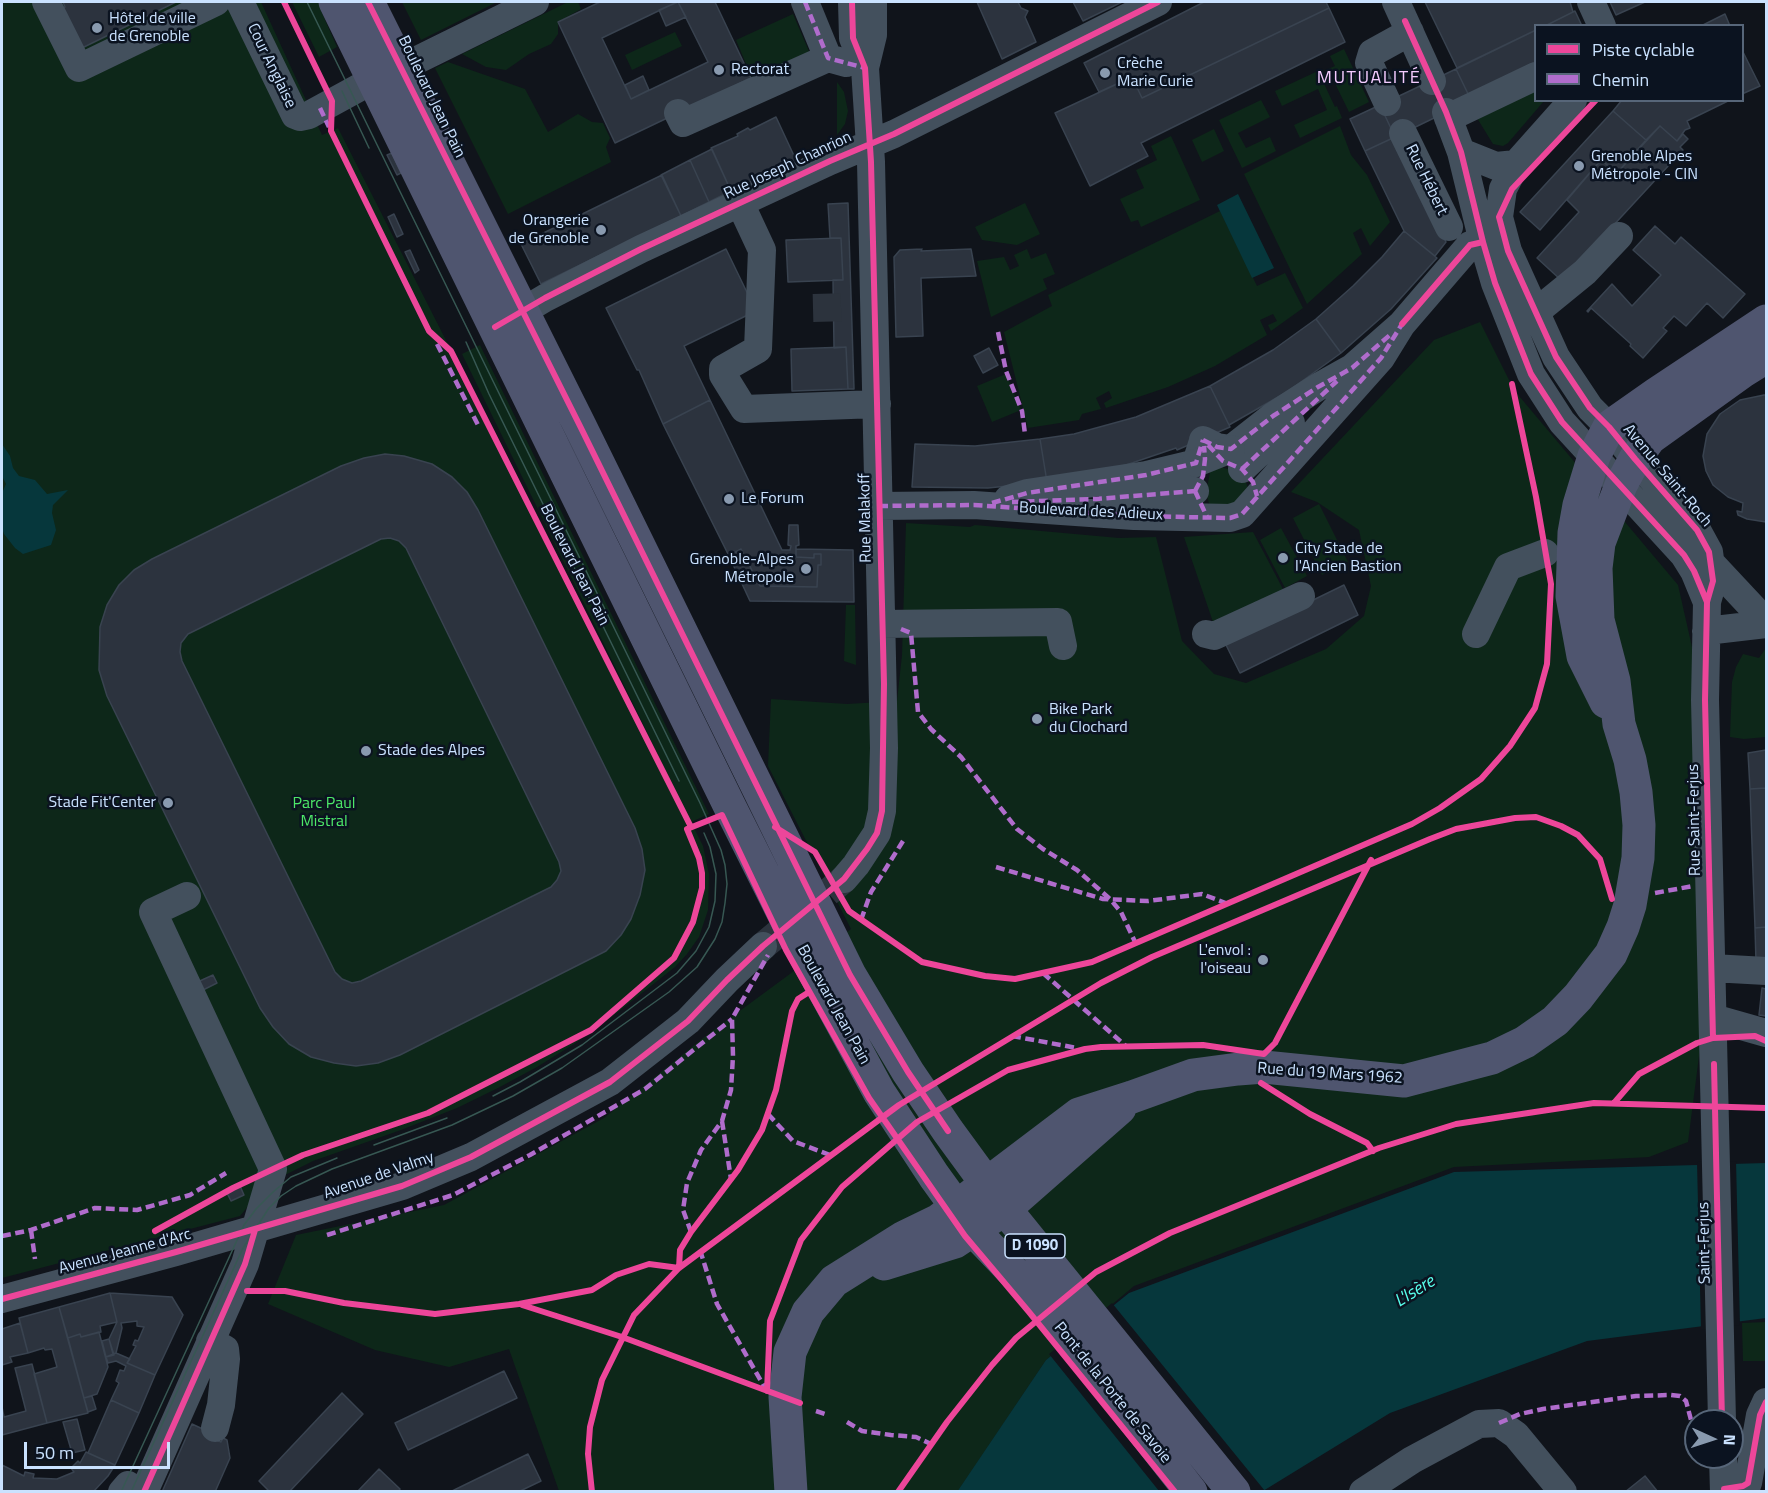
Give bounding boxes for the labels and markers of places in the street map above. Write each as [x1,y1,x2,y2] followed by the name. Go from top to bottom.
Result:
[109,9,196,47] place label: Hôtel de ville de Grenoble
[90,21,104,35] marker: Hôtel de ville de Grenoble
[1117,54,1193,92] place label: Crèche Marie Curie
[731,60,789,80] place label: Rectorat
[712,63,726,77] marker: Rectorat
[1098,66,1112,80] marker: Crèche Marie Curie
[1591,147,1698,185] place label: Grenoble Alpes Métropole - CIN
[1572,159,1586,173] marker: Grenoble Alpes Métropole - CIN
[508,211,589,249] place label: Orangerie de Grenoble
[594,223,608,237] marker: Orangerie de Grenoble
[741,489,804,509] place label: Le Forum
[722,492,736,506] marker: Le Forum
[1295,539,1402,577] place label: City Stade de l'Ancien Bastion
[689,550,794,588] place label: Grenoble-Alpes Métropole
[1276,551,1290,565] marker: City Stade de l'Ancien Bastion
[799,562,813,576] marker: Grenoble-Alpes Métropole
[1049,700,1128,738] place label: Bike Park du Clochard
[1030,712,1044,726] marker: Bike Park du Clochard
[378,741,485,761] place label: Stade des Alpes
[359,744,373,758] marker: Stade des Alpes
[49,793,156,813] place label: Stade Fit'Center
[161,796,175,810] marker: Stade Fit'Center
[1198,941,1251,979] place label: L'envol : l'oiseau
[1256,953,1270,967] marker: L'envol : l'oiseau

